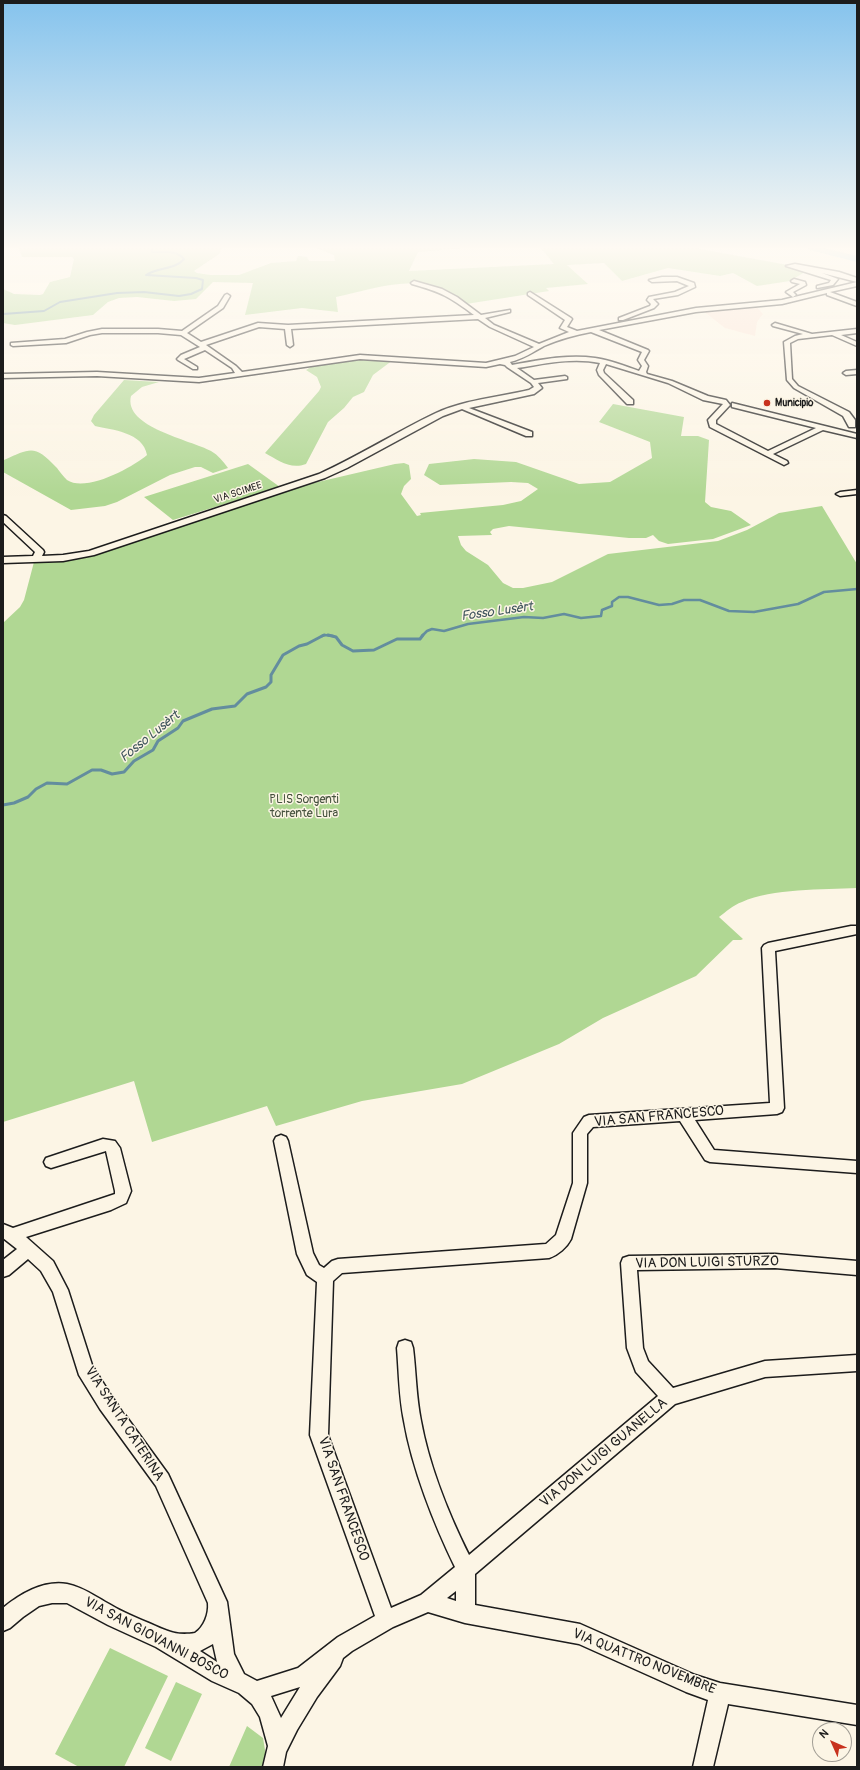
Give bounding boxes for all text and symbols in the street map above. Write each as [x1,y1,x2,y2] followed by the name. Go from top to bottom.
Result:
[775,397,813,409] place label: Municipio
[762,398,772,408] marker: Municipio
[212,480,264,506] street label: VIA SCIMEE
[460,599,534,625] water label: Fosso Lusèrt
[117,708,183,766] water label: Fosso Lusèrt
[269,793,339,821] park label: PLIS Sorgenti torrente Lura
[593,1103,725,1131] street label: VIA SAN FRANCESCO
[635,1253,779,1273] street label: VIA DON LUIGI STURZO
[81,1364,167,1484] street label: VIA SANTA CATERINA
[537,1395,671,1511] street label: VIA DON LUIGI GUANELLA
[314,1435,372,1563] street label: VIA SAN FRANCESCO
[81,1594,231,1684] street label: VIA SAN GIOVANNI BOSCO
[570,1626,718,1698] street label: VIA QUATTRO NOVEMBRE
[812,1722,852,1762] north arrow
[817,1727,831,1741] text: N

